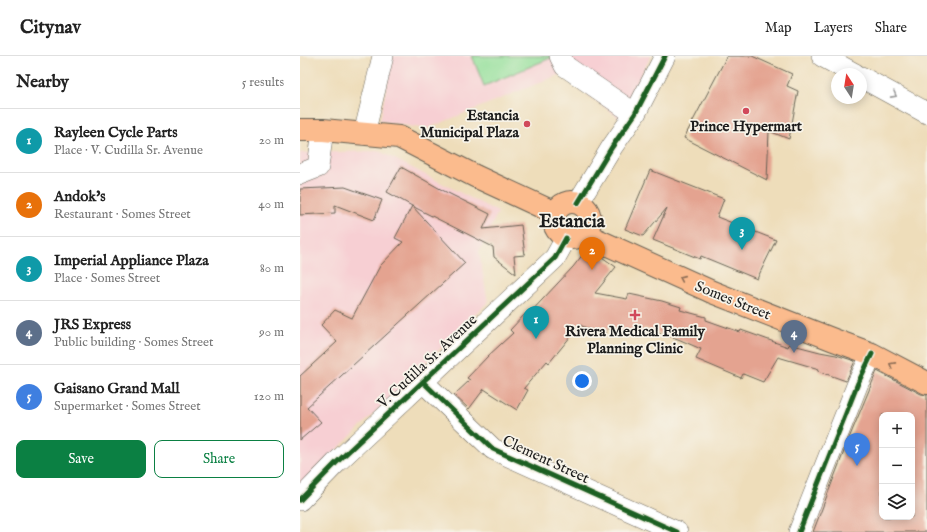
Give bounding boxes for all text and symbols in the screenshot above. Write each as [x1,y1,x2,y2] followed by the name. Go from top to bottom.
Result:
[20,16,81,40] text: Citynav
[765,19,792,37] text: Map
[814,19,853,37] text: Layers
[875,19,907,37] text: Share
[831,68,867,104] north arrow
[16,72,69,93] text: Nearby
[242,74,284,91] text: 5 results
[890,91,897,98] one-way arrow
[420,106,520,142] place label: Estancia Municipal Plaza
[741,106,751,116] marker: Prince Hypermart
[690,117,803,136] place label: Prince Hypermart
[522,119,532,129] marker: Estancia Municipal Plaza
[54,123,178,142] text: Rayleen Cycle Parts
[27,132,31,149] text: 1
[259,132,284,149] text: 20 m
[54,142,203,159] text: Place · V. Cudilla Sr. Avenue
[54,187,105,206] text: Andok's
[26,196,32,213] text: 2
[258,196,284,213] text: 40 m
[54,206,191,223] text: Restaurant · Somes Street
[539,210,606,234] district label: Estancia
[729,217,755,250] pin: 3
[579,237,605,270] pin: 2
[54,251,209,270] text: Imperial Appliance Plaza
[27,260,31,277] text: 3
[260,260,284,277] text: 80 m
[54,270,160,287] text: Place · Somes Street
[678,275,686,283] one-way arrow
[692,277,773,324] street label: Somes Street
[523,306,549,339] pin: 1
[629,309,641,321] marker: Rivera Medical Family Planning Clinic
[373,310,481,413] street label: V. Cudilla Sr. Avenue
[54,315,131,334] text: JRS Express
[781,320,807,353] pin: 4
[565,322,706,358] place label: Rivera Medical Family Planning Clinic
[26,324,32,341] text: 4
[259,324,284,341] text: 90 m
[54,334,213,351] text: Public building · Somes Street
[889,362,896,370] one-way arrow
[572,371,592,391] your location
[54,379,180,398] text: Gaisano Grand Mall
[27,388,31,405] text: 5
[254,388,284,405] text: 120 m
[54,398,201,415] text: Supermarket · Somes Street
[879,412,915,520] map controls
[879,412,915,448] button: +
[499,431,592,488] street label: Clement Street
[844,433,870,466] pin: 5
[16,440,146,478] button: Save
[154,440,284,478] button: Share
[879,448,915,484] button: −
[879,484,915,520] button: layers

